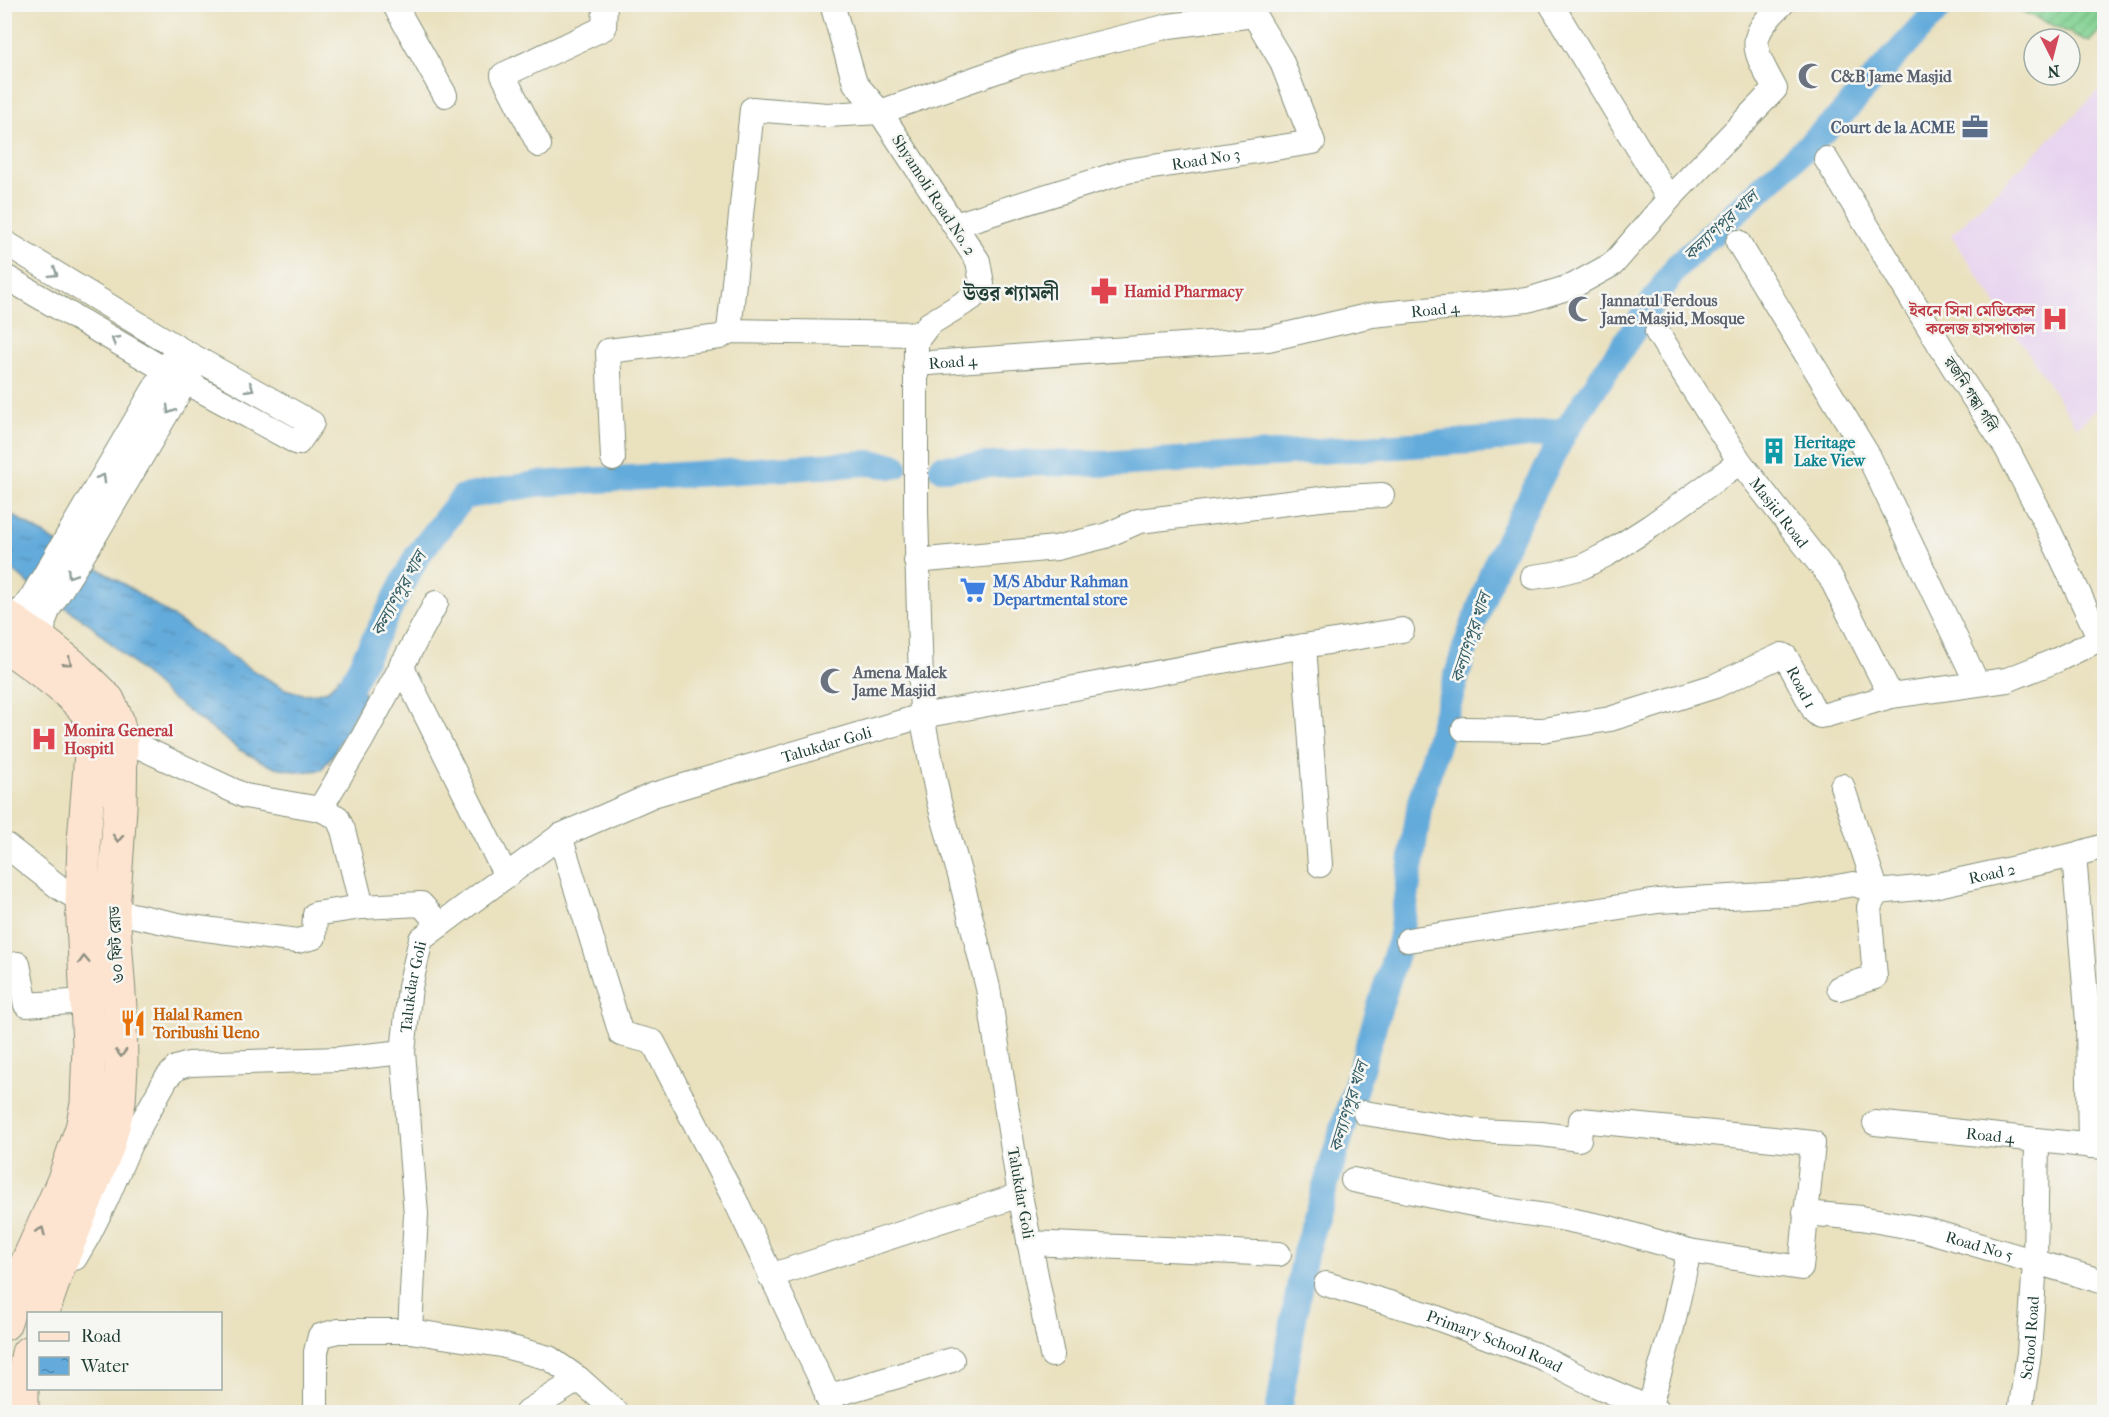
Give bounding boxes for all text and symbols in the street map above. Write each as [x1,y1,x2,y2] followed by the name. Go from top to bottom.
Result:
[2022,27,2082,87] north arrow
[1796,61,1826,91] mosque icon: C&B Jame Masjid
[2046,61,2061,82] text: N
[1831,67,1953,87] place label: C&B Jame Masjid
[1960,112,1990,142] office icon: Court de la ACME
[1831,118,1955,137] place label: Court de la ACME
[888,131,980,259] street label: Shyamoli Road No. 2
[1170,144,1241,173] street label: Road No 3
[1680,184,1765,266] water label: কল্যাণপুর খাল
[48,265,58,277] one-way arrow
[1089,276,1119,306] pharmacy icon: Hamid Pharmacy
[962,280,1059,305] district label: উত্তর শ্যামলী
[1124,282,1245,302] place label: Hamid Pharmacy
[1599,291,1745,329] place label: Jannatul Ferdous Jame Masjid, Mosque
[1566,294,1596,324] mosque icon: Jannatul Ferdous Jame Masjid, Mosque
[1410,297,1461,321] street label: Road 4
[1908,301,2036,338] place label: ইবনে সিনা মেডিকেল কলেজ হাসপাতাল
[2040,304,2070,334] hospital icon: ইবনে সিনা মেডিকেল কলেজ হাসপাতাল
[111,336,121,347] one-way arrow
[928,350,978,373] street label: Road 4
[1939,352,2003,436] street label: রজনি গন্ধা গলি
[244,381,254,392] one-way arrow
[165,404,177,414] one-way arrow
[1794,433,1866,470] place label: Heritage Lake View
[1759,436,1789,466] building icon: Heritage Lake View
[95,473,107,484] one-way arrow
[1746,473,1813,551] street label: Masjid Road
[367,545,433,640] water label: কল্যাণপুর খাল
[67,567,78,578] one-way arrow
[992,572,1129,610] place label: M/S Abdur Rahman Departmental store
[958,575,988,605] supermarket icon: M/S Abdur Rahman Departmental store
[1447,587,1497,686] water label: কল্যাণপুর খাল
[61,655,72,666] one-way arrow
[851,663,948,701] place label: Amena Malek Jame Masjid
[1783,663,1821,711] street label: Road 1
[818,666,848,696] mosque icon: Amena Malek Jame Masjid
[63,721,174,759] place label: Monira General Hospitl
[779,722,874,766] street label: Talukdar Goli
[29,724,59,754] hospital icon: Monira General Hospitl
[112,833,125,842] one-way arrow
[1967,859,2017,887] street label: Road 2
[104,905,128,984] street label: ৬০ ফিট রোড
[396,939,430,1034] street label: Talukdar Goli
[78,956,91,965] one-way arrow
[152,1005,260,1042] place label: Halal Ramen Toribushi Ueno
[118,1008,148,1038] restaurant icon: Halal Ramen Toribushi Ueno
[114,1049,127,1058] one-way arrow
[1325,1056,1374,1155] water label: কল্যাণপুর খাল
[1965,1123,2016,1147] street label: Road 4
[1004,1146,1038,1241] street label: Talukdar Goli
[34,1226,46,1237] one-way arrow
[1943,1227,2015,1264] street label: Road No 5
[2016,1295,2042,1381] street label: School Road
[1424,1305,1566,1376] street label: Primary School Road
[27,1312,222,1390] legend
[81,1326,121,1347] text: Road
[80,1356,129,1377] text: Water

